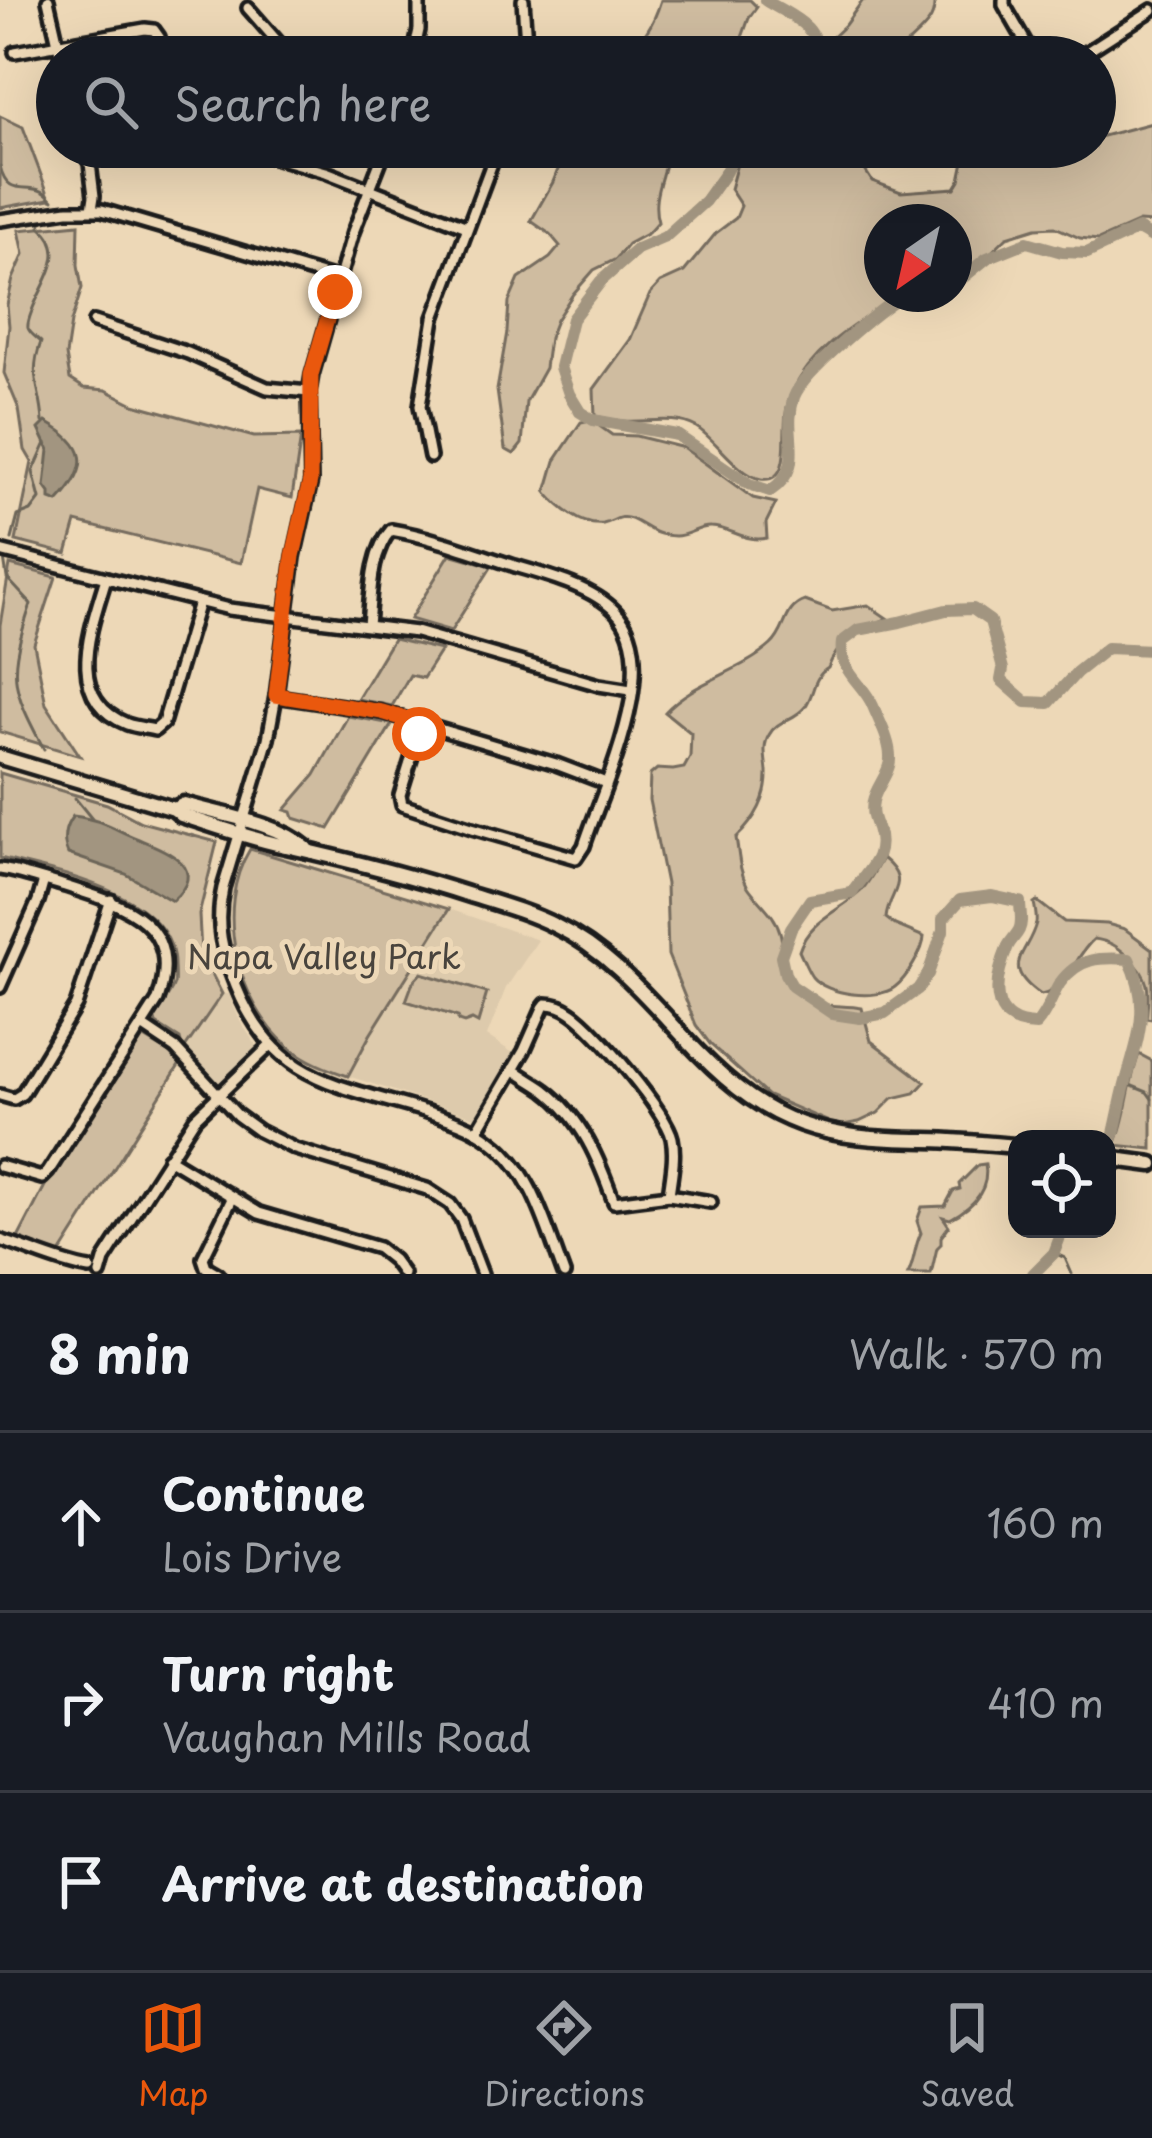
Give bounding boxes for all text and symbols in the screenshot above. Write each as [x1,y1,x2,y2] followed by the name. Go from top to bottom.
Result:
[36,36,1116,168] search box
[174,68,431,136] text: Search here
[78,69,144,135] icon: search
[864,204,972,312] north arrow
[308,265,362,319] route end
[392,707,446,761] route start
[187,930,461,980] park label: Napa Valley Park
[1008,1130,1116,1238] map controls
[1008,1130,1116,1238] button: locate
[48,1314,191,1391] text: 8 min
[849,1323,1104,1382] text: Walk · 570 m
[162,1458,365,1526] text: Continue
[48,1489,114,1555] icon: ahead
[987,1492,1104,1551] text: 160 m
[162,1526,342,1585] text: Lois Drive
[162,1638,394,1706] text: Turn right
[48,1669,114,1735] icon: right
[987,1672,1104,1731] text: 410 m
[162,1706,532,1765] text: Vaughan Mills Road
[162,1848,645,1916] text: Arrive at destination
[48,1849,114,1915] icon: arrive
[138,1995,208,2117] tab: Map
[484,1995,645,2117] tab: Directions
[920,1995,1014,2117] tab: Saved

